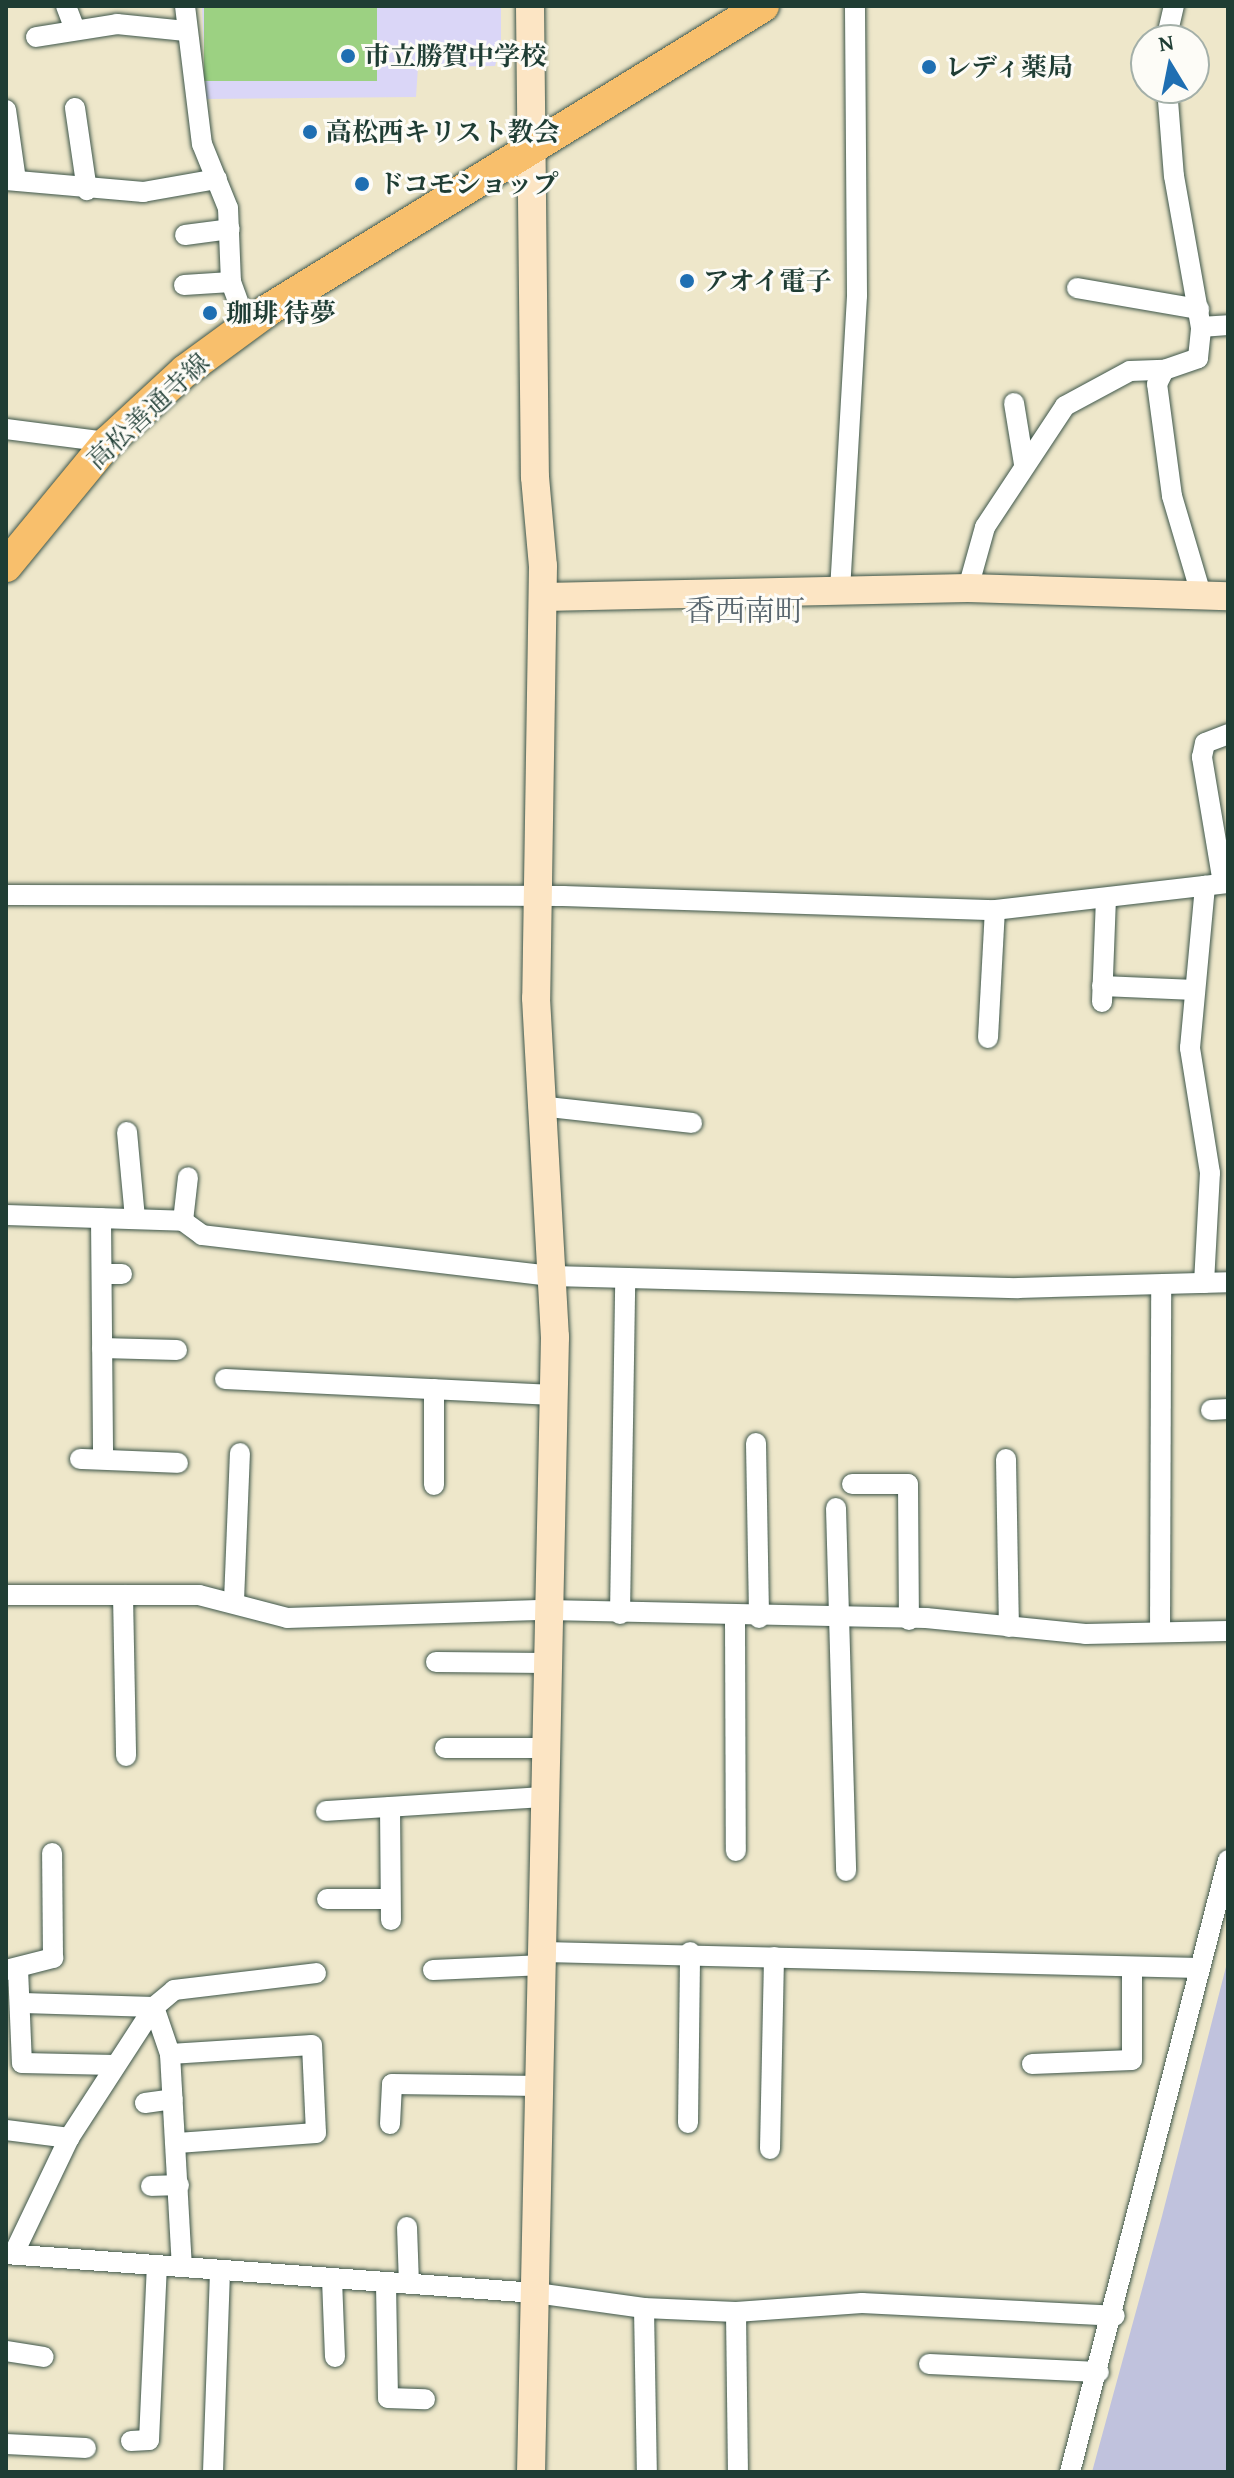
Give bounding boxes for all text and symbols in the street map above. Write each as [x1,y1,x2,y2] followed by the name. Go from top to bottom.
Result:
[1130,24,1210,104] north arrow
[1156,25,1176,59] text: N
[364,40,546,72] place label: 市立勝賀中学校
[339,47,357,65] marker: 市立勝賀中学校
[945,51,1075,83] place label: レディ薬局
[920,58,938,76] marker: レディ薬局
[326,116,560,148] place label: 高松西キリスト教会
[301,123,319,141] marker: 高松西キリスト教会
[378,168,560,200] place label: ドコモショップ
[353,175,371,193] marker: ドコモショップ
[703,265,833,297] place label: アオイ電子
[678,272,696,290] marker: アオイ電子
[226,297,336,329] place label: 珈琲 待夢
[201,304,219,322] marker: 珈琲 待夢
[80,346,216,476] street label: 高松善通寺線
[685,592,805,628] district label: 香西南町

